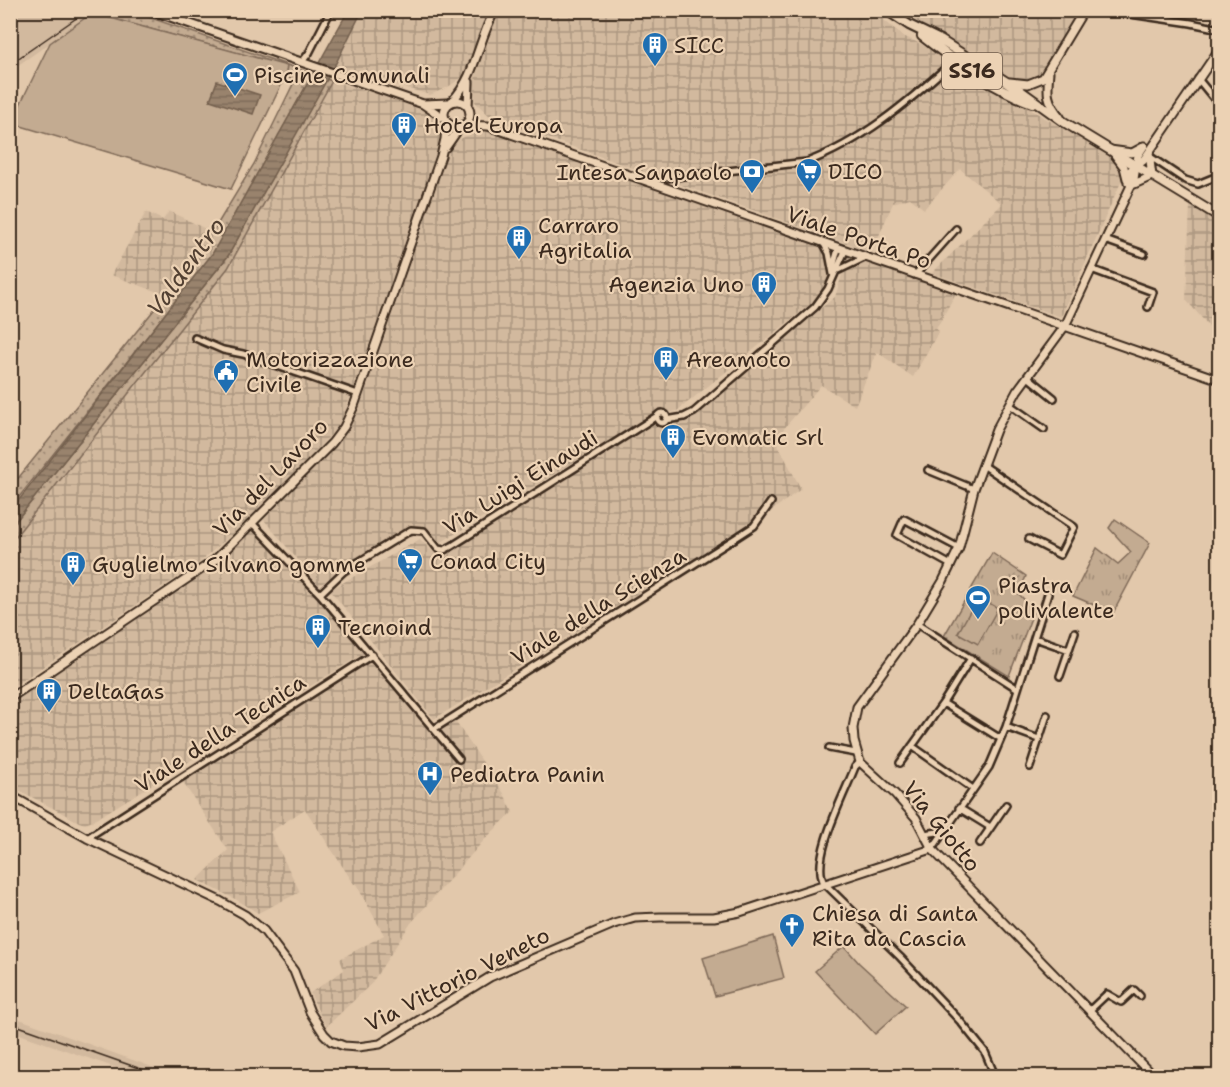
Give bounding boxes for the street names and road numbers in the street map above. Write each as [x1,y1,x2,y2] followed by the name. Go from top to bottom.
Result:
[942,53,1002,89] road number: SS16
[783,199,935,276] street label: Viale Porta Po
[206,412,334,543] street label: Via del Lavoro
[437,423,603,542] street label: Via Luigi Einaudi
[505,541,691,672] street label: Viale della Scienza
[129,667,312,800] street label: Viale della Tecnica
[896,775,987,878] street label: Via Giotto
[360,920,554,1039] street label: Via Vittorio Veneto

